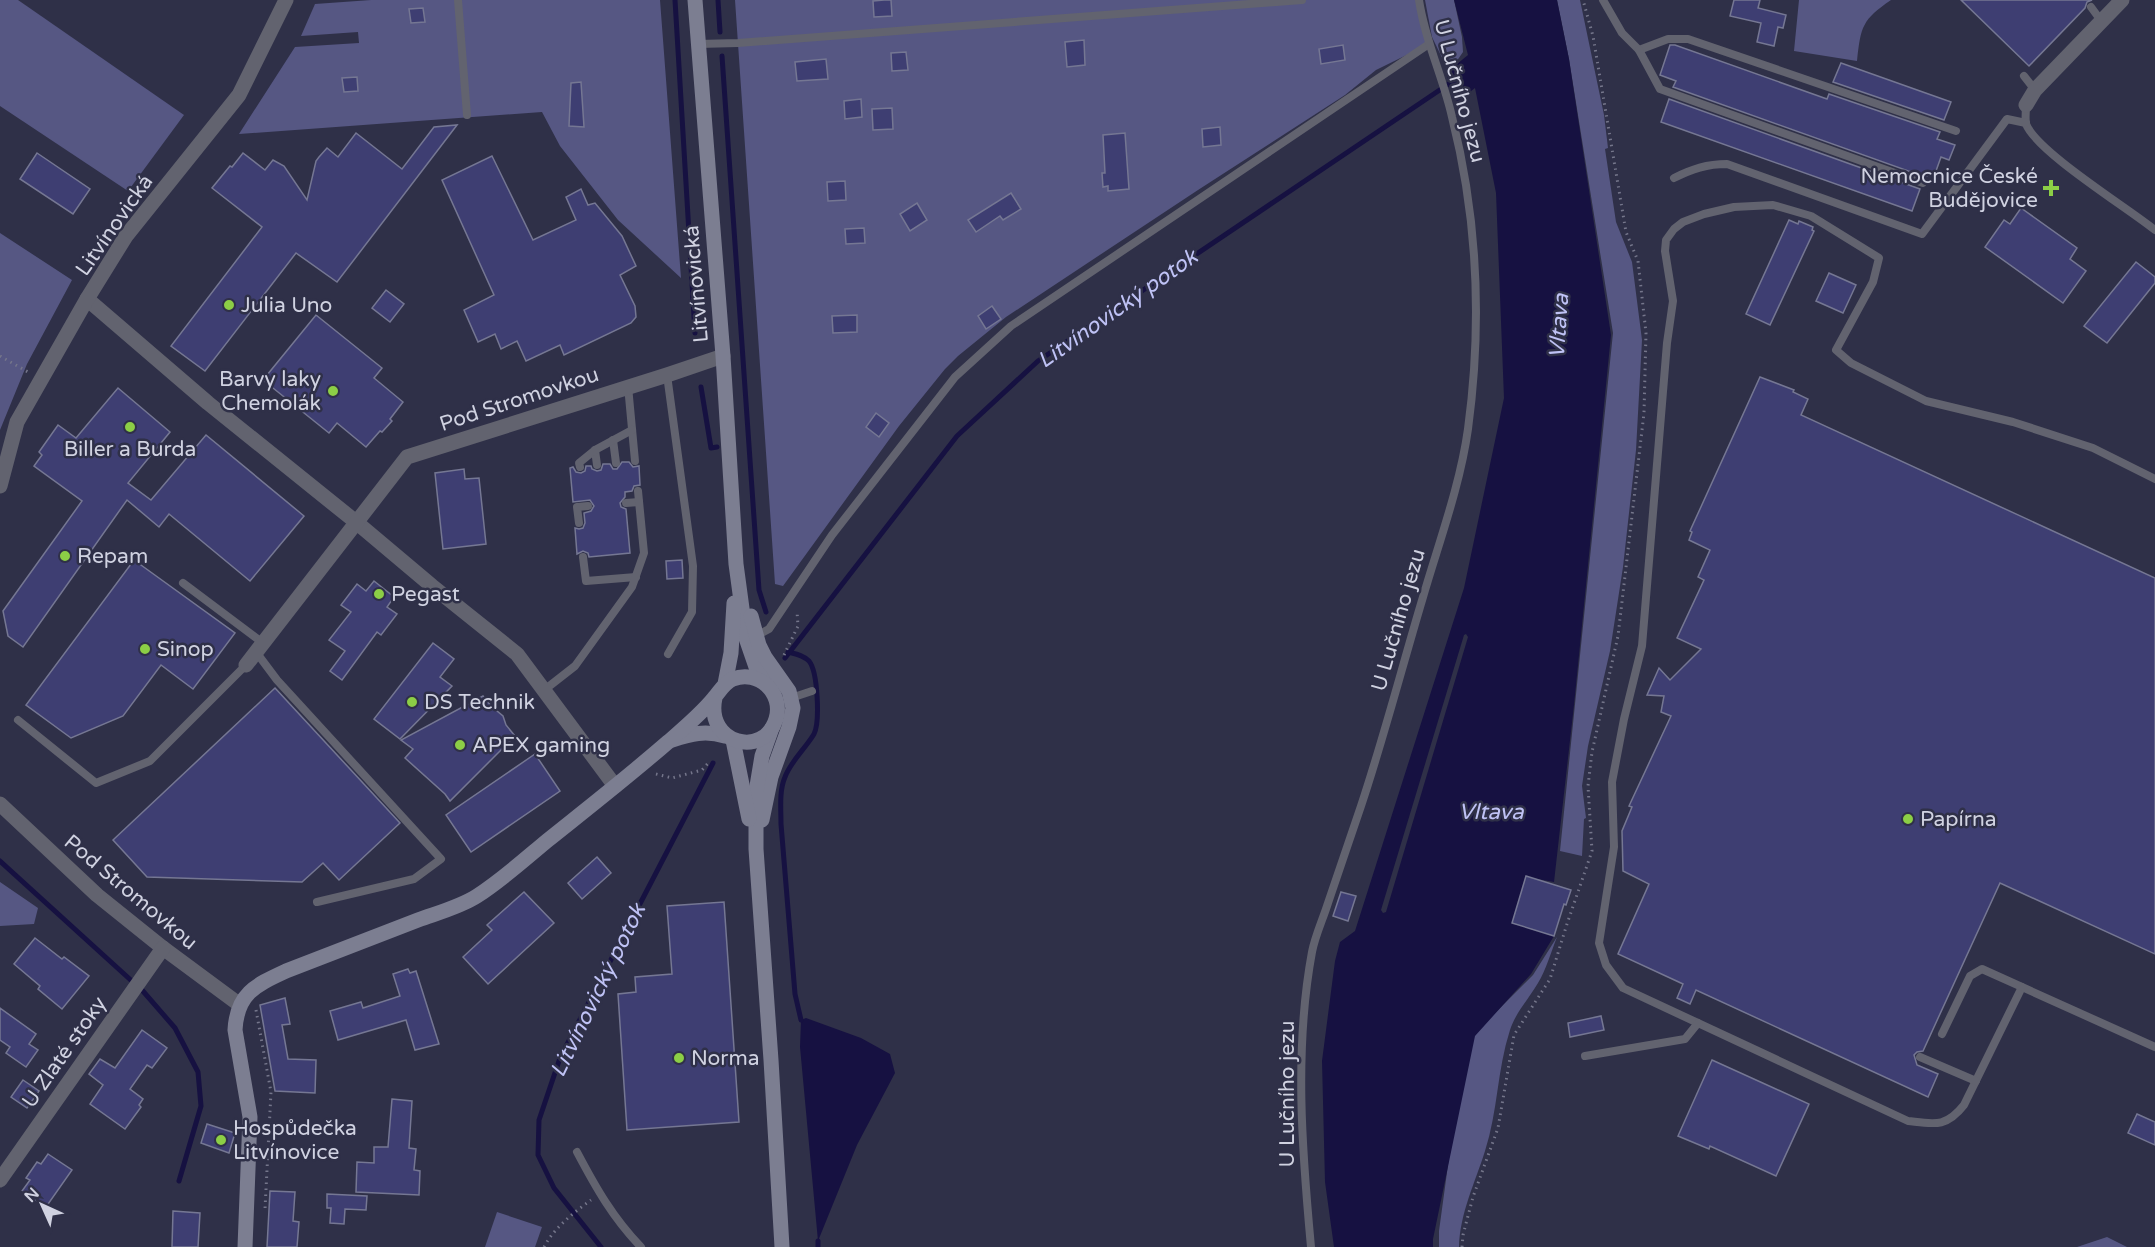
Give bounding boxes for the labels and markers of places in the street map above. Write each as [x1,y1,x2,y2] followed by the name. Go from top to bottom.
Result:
[1860,164,2038,213] place label: Nemocnice České Budějovice
[2042,179,2060,197] marker: Nemocnice České Budějovice
[241,293,332,318] place label: Julia Uno
[222,298,236,312] marker: Julia Uno
[219,367,321,416] place label: Barvy laky Chemolák
[326,384,340,398] marker: Barvy laky Chemolák
[123,420,137,434] marker: Biller a Burda
[64,437,196,462] place label: Biller a Burda
[77,544,148,569] place label: Repam
[58,549,72,563] marker: Repam
[391,582,460,607] place label: Pegast
[372,587,386,601] marker: Pegast
[157,637,214,662] place label: Sinop
[138,642,152,656] marker: Sinop
[424,690,535,715] place label: DS Technik
[405,695,419,709] marker: DS Technik
[472,733,610,758] place label: APEX gaming
[453,738,467,752] marker: APEX gaming
[1920,807,1996,832] place label: Papírna
[1901,812,1915,826] marker: Papírna
[691,1046,759,1071] place label: Norma
[672,1051,686,1065] marker: Norma
[233,1116,357,1165] place label: Hospůdečka Litvínovice
[214,1133,228,1147] marker: Hospůdečka Litvínovice

